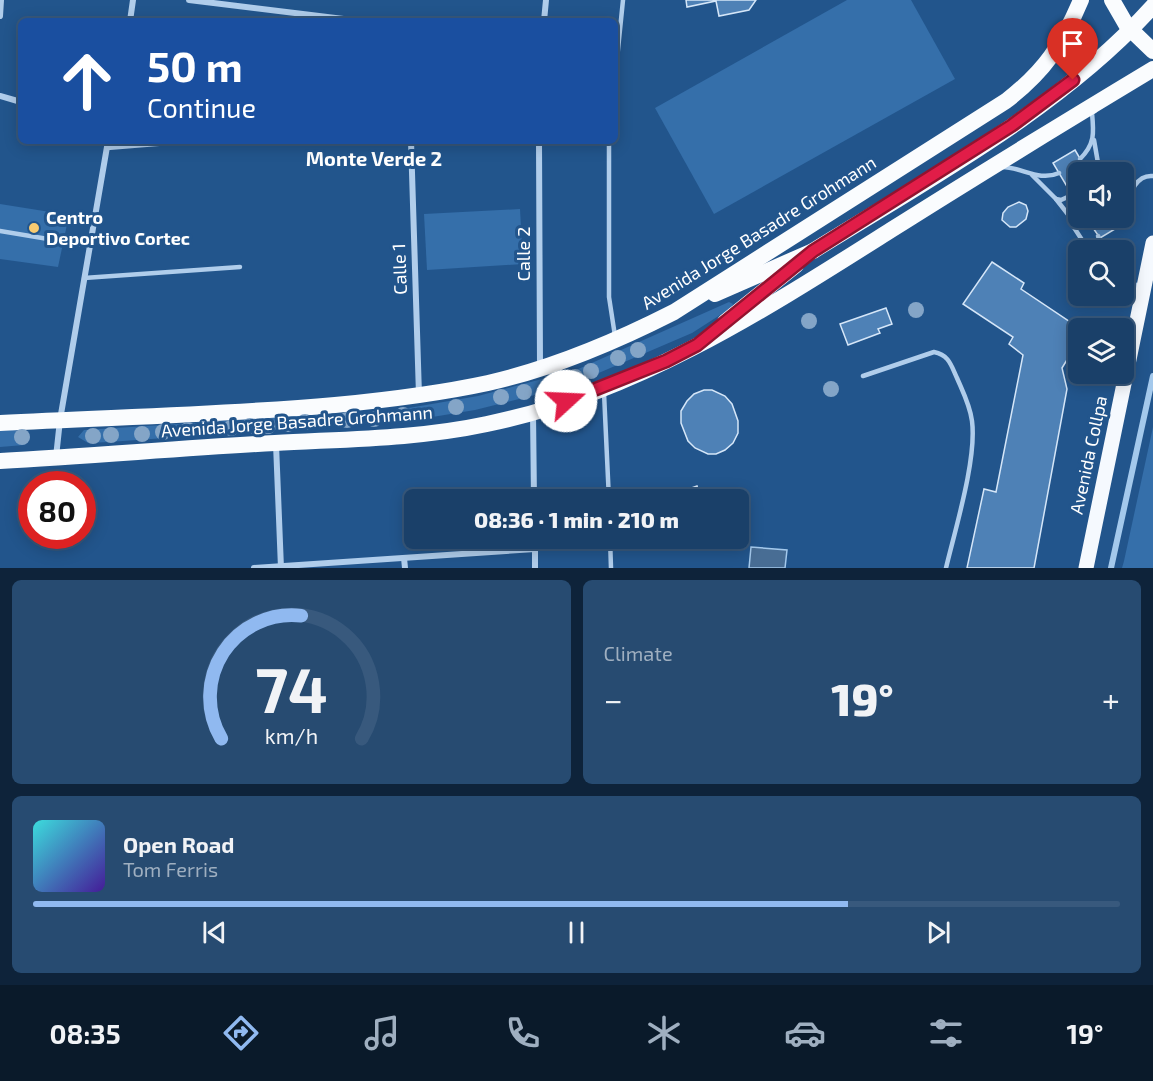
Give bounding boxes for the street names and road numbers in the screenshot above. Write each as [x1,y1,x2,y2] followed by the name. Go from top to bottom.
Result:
[637,151,880,314] street label: Avenida Jorge Basadre Grohmann
[512,227,534,281] street label: Calle 2
[387,243,411,295] street label: Calle 1
[1065,394,1111,516] street label: Avenida Collpa
[160,401,434,441] street label: Avenida Jorge Basadre Grohmann

